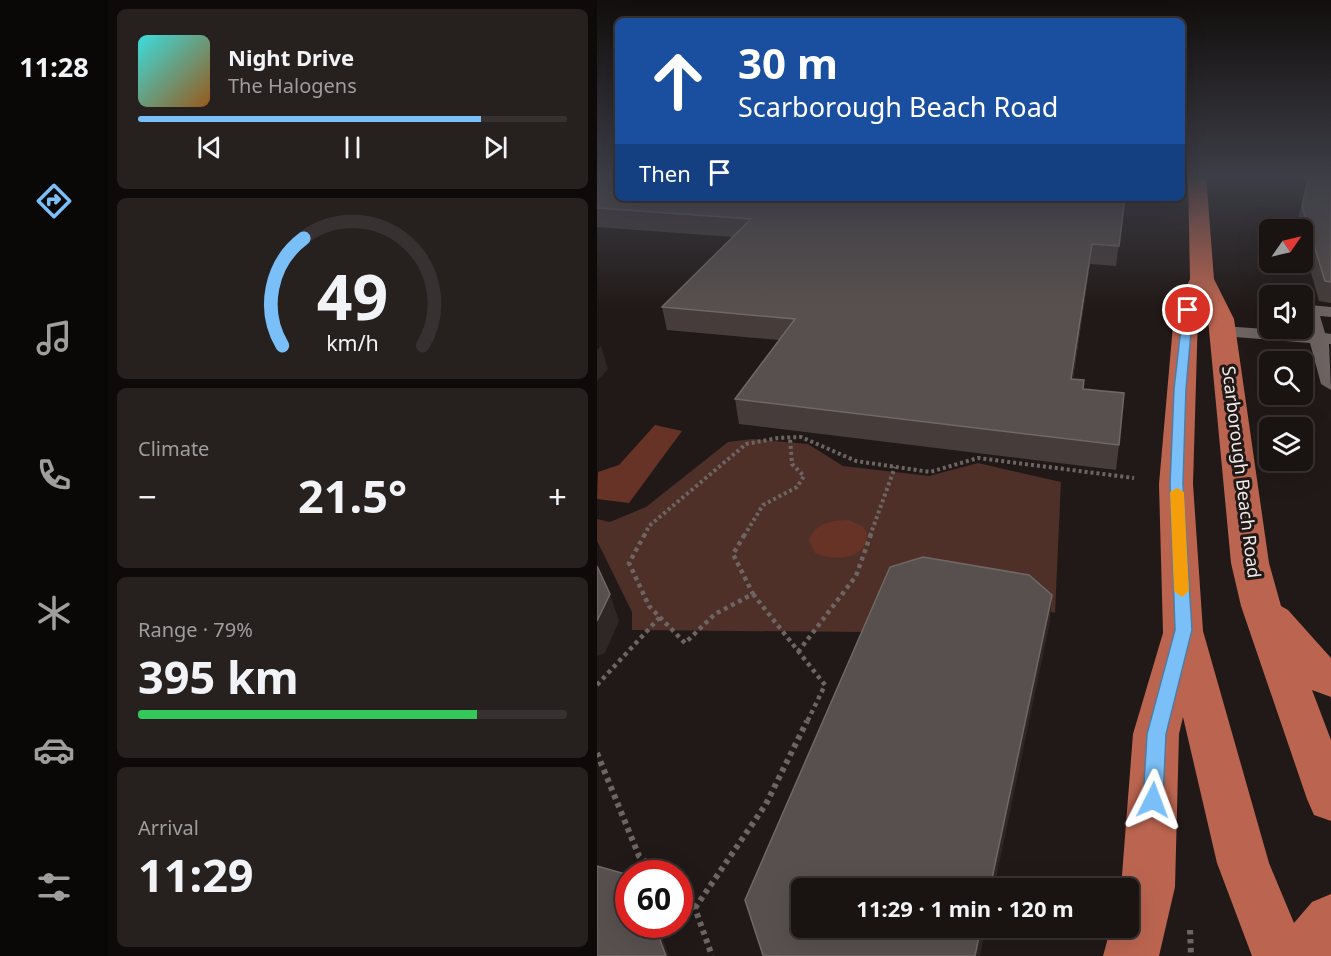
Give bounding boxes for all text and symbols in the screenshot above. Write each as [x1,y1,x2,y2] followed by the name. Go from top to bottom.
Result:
[738,34,838,91] text: 30 m
[228,42,354,72] text: Night Drive
[639,42,717,120] icon: ahead
[19,48,89,85] text: 11:28
[228,72,357,99] text: The Halogens
[738,88,1058,125] text: Scarborough Beach Road
[193,131,226,164] icon: previous
[336,131,369,164] icon: pause
[479,131,512,164] icon: next
[703,156,736,189] icon: arrive
[639,158,691,188] text: Then
[33,180,75,222] icon: directions
[1259,219,1313,273] north arrow
[1259,219,1313,471] map controls
[317,253,388,338] text: 49
[1162,284,1213,335] pin
[1259,285,1313,339] button: sound
[1171,293,1204,326] icon: arrive
[33,317,75,359] icon: music
[326,328,379,357] text: km/h
[1259,351,1313,405] button: search
[1217,364,1267,579] street label: Scarborough Beach Road
[1259,417,1313,471] button: layers
[138,435,209,462] text: Climate
[33,454,75,496] icon: phone
[298,465,407,526] text: 21.5°
[138,474,157,519] text: −
[548,474,567,519] text: +
[33,592,75,634] icon: climate
[138,616,253,643] text: Range · 79%
[138,646,299,707] text: 395 km
[33,729,75,771] icon: car
[1121,768,1185,832] position arrow
[138,814,199,841] text: Arrival
[138,844,254,905] text: 11:29
[615,860,693,938] speed limit sign: 60
[33,866,75,908] icon: filters
[856,893,1074,923] text: 11:29 · 1 min · 120 m

